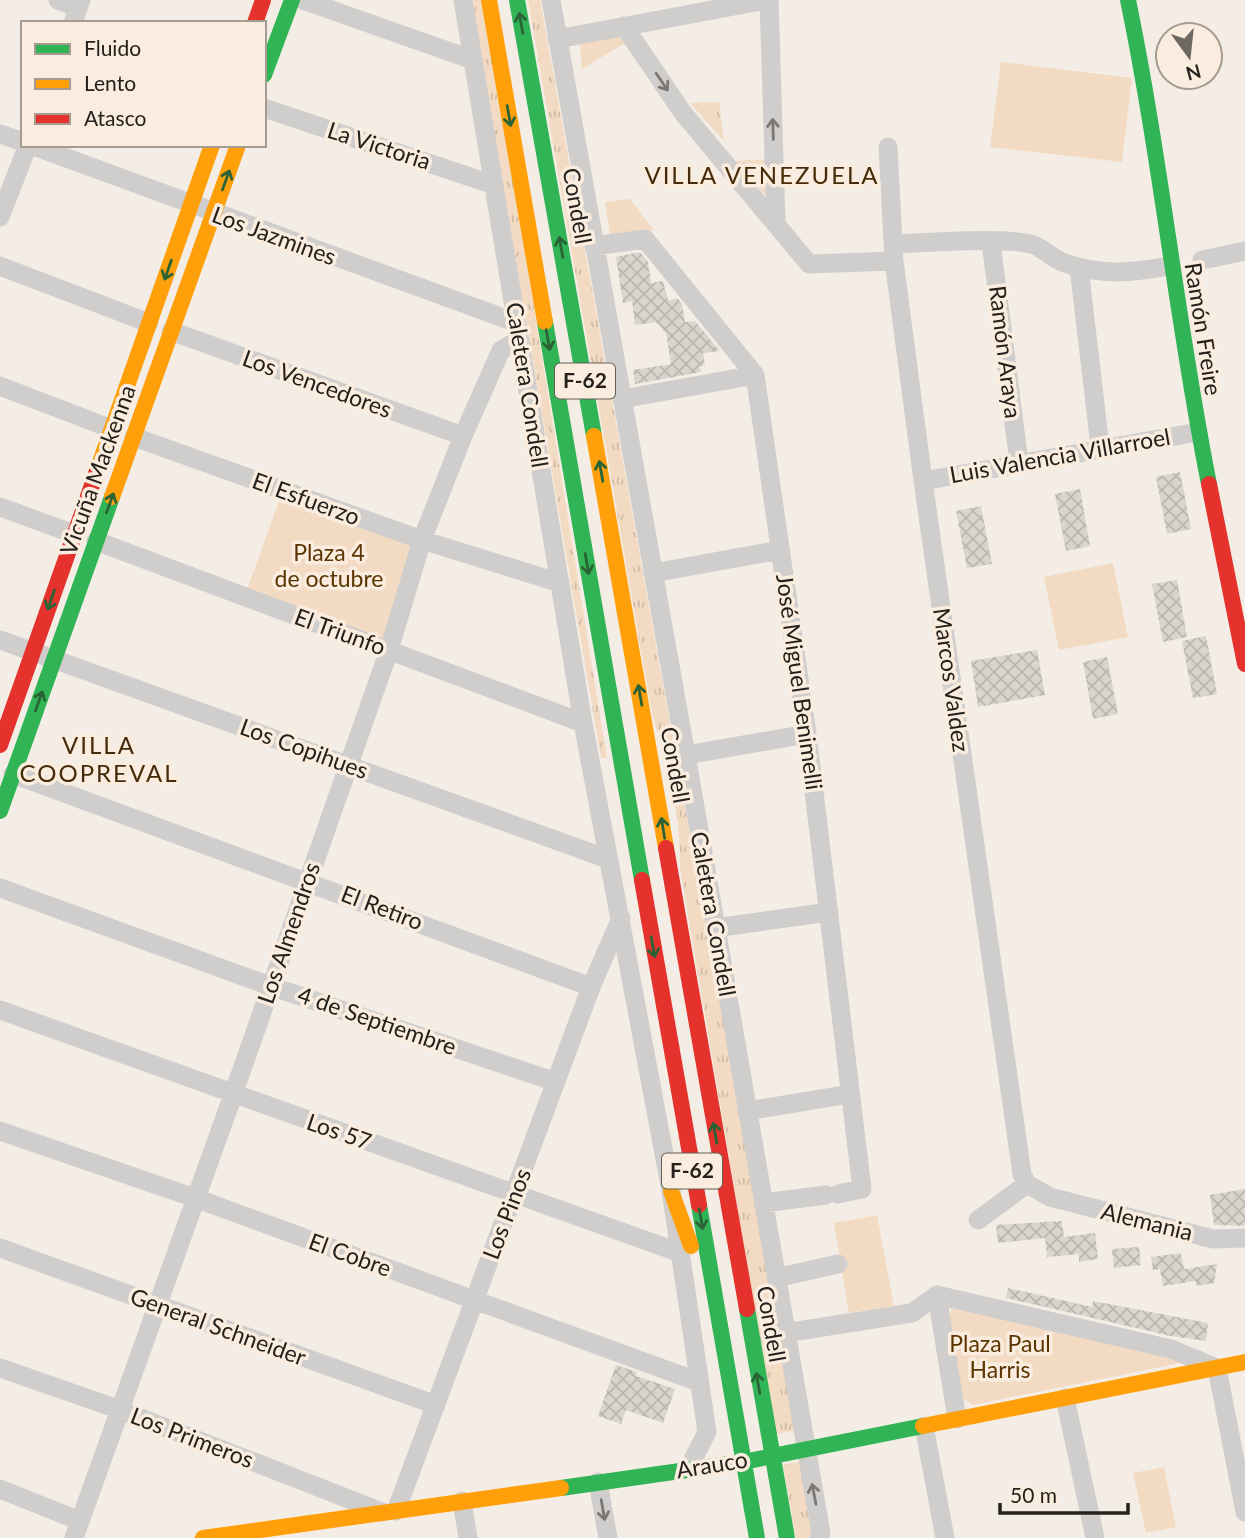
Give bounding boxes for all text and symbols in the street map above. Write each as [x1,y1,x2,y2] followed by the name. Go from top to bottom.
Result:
[514,12,527,35] one-way arrow
[21,21,266,147] legend
[1154,21,1224,91] north arrow
[84,35,141,60] text: Fluido
[1183,60,1204,86] text: N
[84,70,136,95] text: Lento
[655,72,669,91] one-way arrow
[503,104,516,126] one-way arrow
[84,105,146,130] text: Atasco
[324,115,434,175] street label: La Victoria
[766,118,779,141] one-way arrow
[644,160,880,189] district label: VILLA VENEZUELA
[558,166,598,246] street label: Condell
[221,169,233,191] one-way arrow
[209,200,340,270] street label: Los Jazmines
[554,236,567,259] one-way arrow
[161,258,173,280] one-way arrow
[1180,260,1228,397] street label: Ramón Freire
[984,284,1028,420] street label: Ramón Araya
[501,300,555,470] street label: Caletera Condell
[542,328,555,351] one-way arrow
[239,343,396,423] street label: Los Vencedores
[555,364,615,398] road number: F-62
[53,381,141,558] street label: Vicuña Mackenna
[947,422,1172,488] street label: Luis Valencia Villarroel
[594,460,607,483] one-way arrow
[249,466,364,530] street label: El Esfuerzo
[105,493,117,515] one-way arrow
[275,538,383,592] park label: Plaza 4 de octubre
[581,552,594,575] one-way arrow
[771,572,829,792] street label: José Miguel Benimelli
[44,588,56,610] one-way arrow
[291,602,390,660] street label: El Triunfo
[928,606,976,754] street label: Marcos Valdez
[633,684,646,707] one-way arrow
[34,690,47,712] one-way arrow
[236,712,372,784] street label: Los Copihues
[656,725,696,805] street label: Condell
[20,730,178,787] district label: VILLA COOPREVAL
[656,817,669,840] one-way arrow
[686,829,742,998] street label: Caletera Condell
[251,858,325,1007] street label: Los Almendros
[338,879,427,935] street label: El Retiro
[647,935,661,958] one-way arrow
[294,980,460,1060] street label: 4 de Septiembre
[303,1107,375,1155] street label: Los 57
[708,1122,721,1145] one-way arrow
[662,1154,722,1188] road number: F-62
[476,1164,536,1263] street label: Los Pinos
[1099,1196,1196,1246] street label: Alemania
[695,1207,708,1230] one-way arrow
[305,1226,395,1282] street label: El Cobre
[127,1281,311,1371] street label: General Schneider
[752,1284,792,1364] street label: Condell
[949,1329,1051,1383] park label: Plaza Paul Harris
[751,1372,764,1395] one-way arrow
[127,1401,258,1473] street label: Los Primeros
[674,1445,749,1483] street label: Arauco
[1000,1472,1128,1516] scale bar
[1010,1482,1057,1507] text: 50 m
[806,1483,820,1506] one-way arrow
[597,1498,610,1521] one-way arrow

